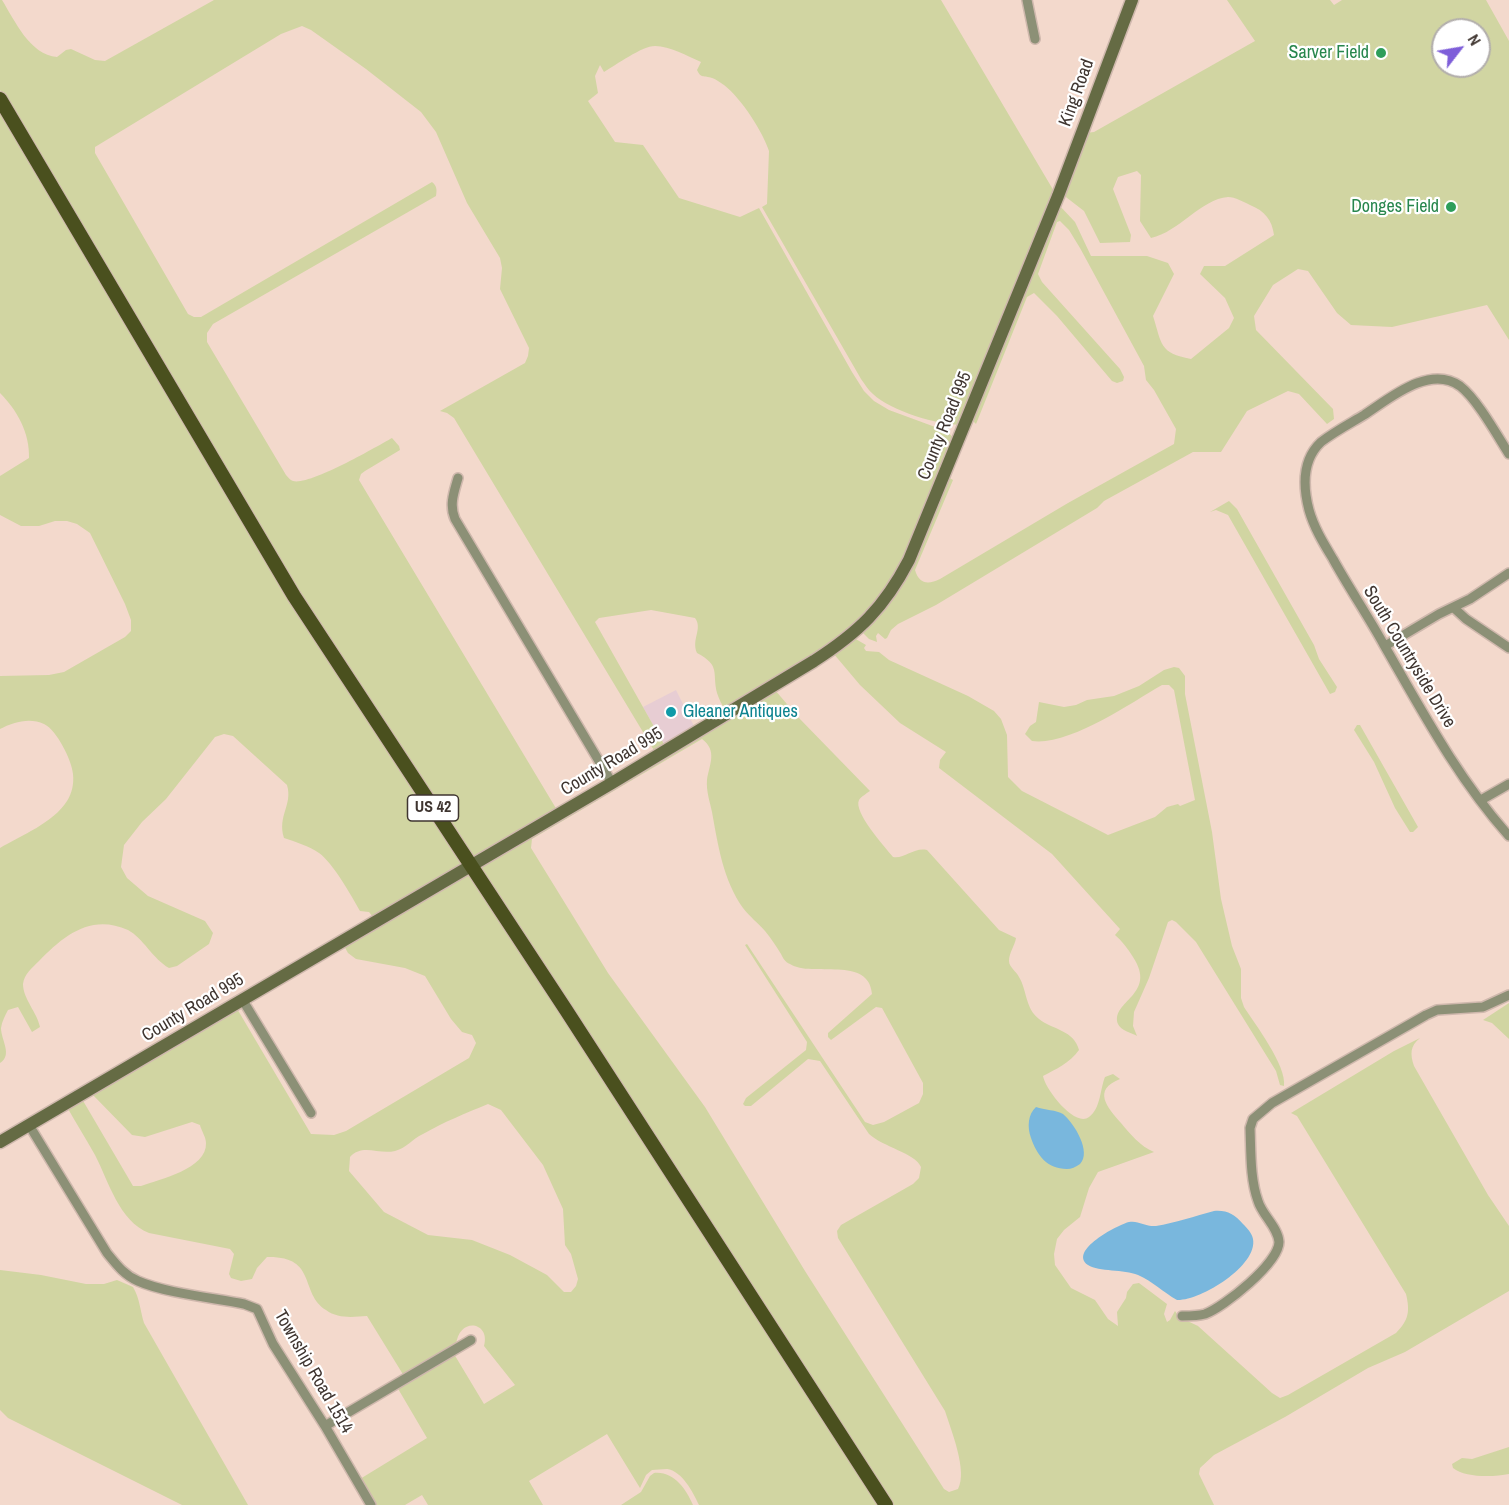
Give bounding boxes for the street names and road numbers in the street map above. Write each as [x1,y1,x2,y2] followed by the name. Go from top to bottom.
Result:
[1055,57,1099,129] street label: King Road
[913,369,977,483] street label: County Road 995
[1358,582,1460,732] street label: South Countryside Drive
[557,723,667,801] street label: County Road 995
[408,795,458,821] road number: US 42
[138,969,248,1047] street label: County Road 995
[269,1307,357,1437] street label: Township Road 1514

